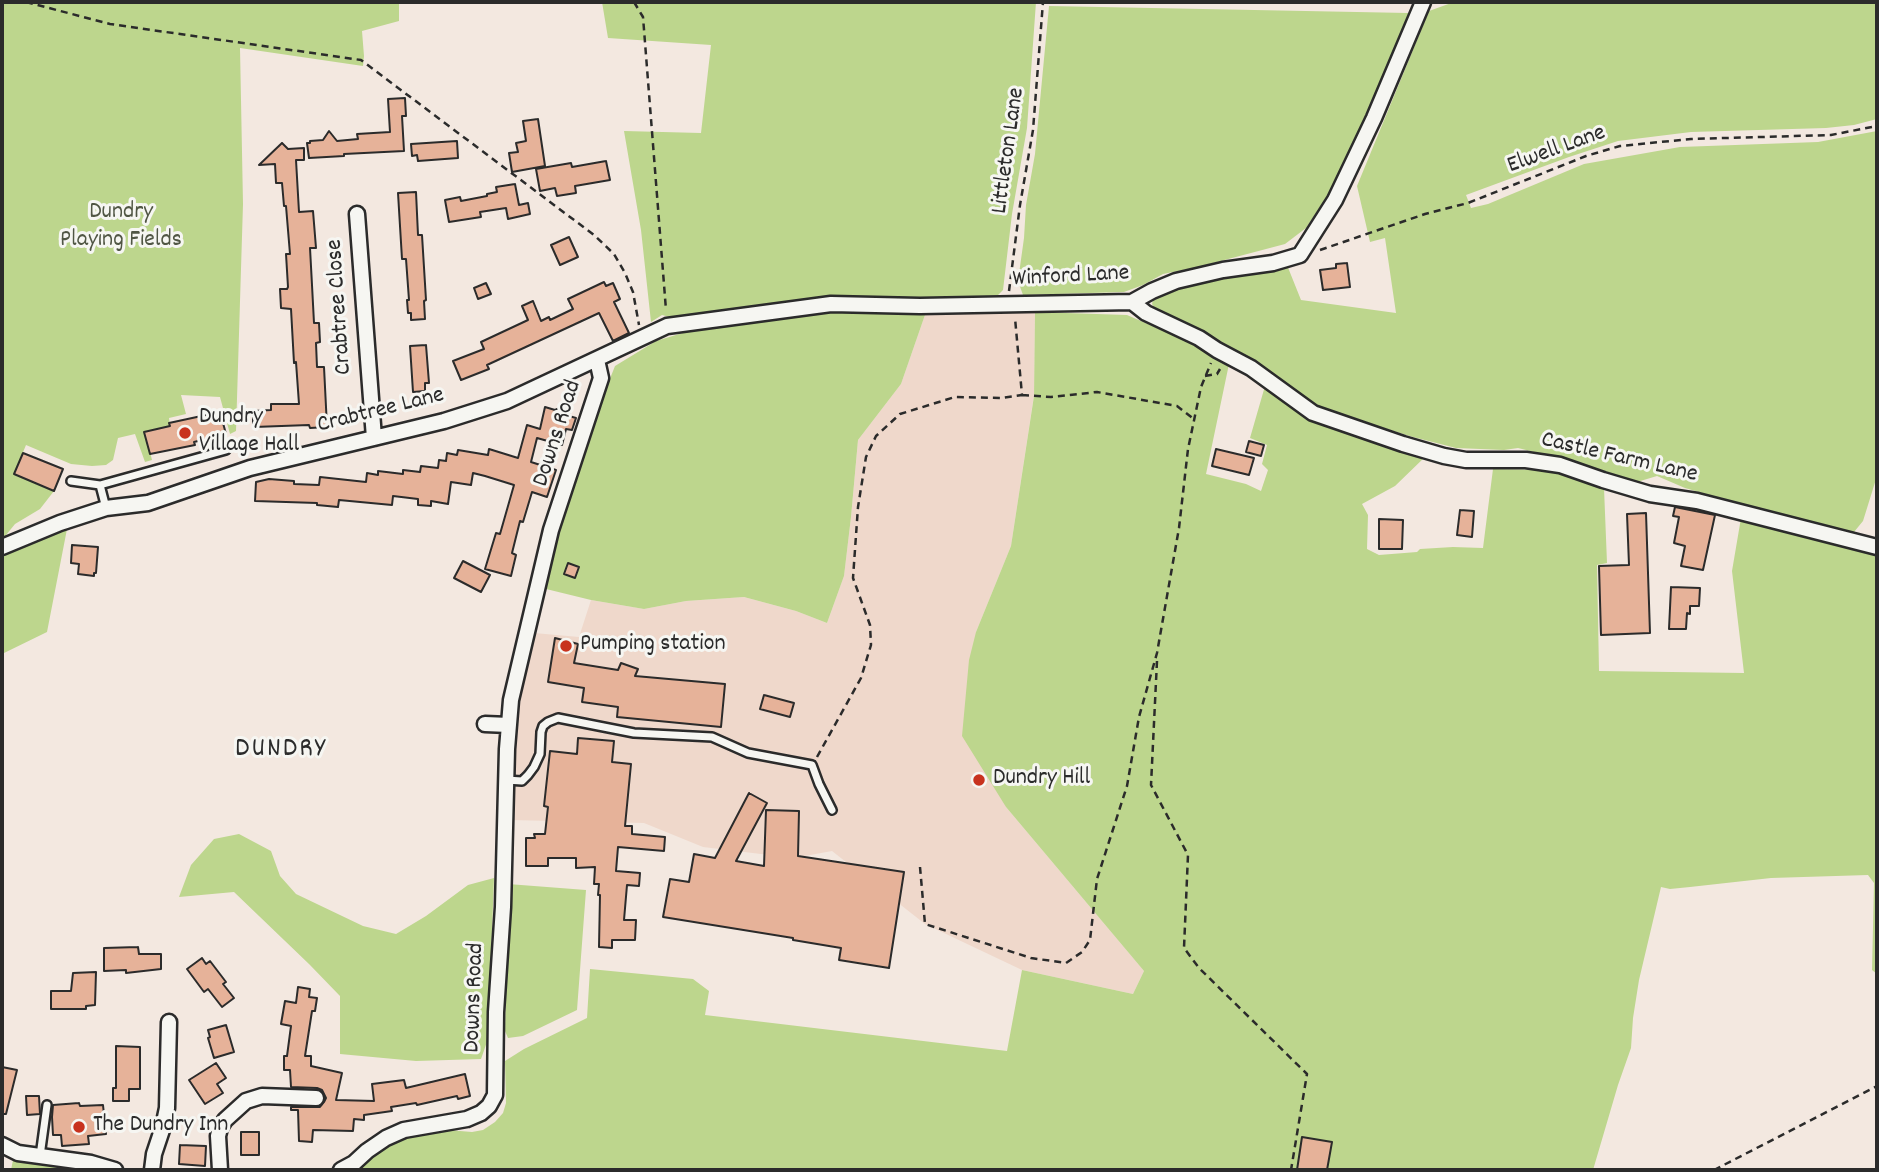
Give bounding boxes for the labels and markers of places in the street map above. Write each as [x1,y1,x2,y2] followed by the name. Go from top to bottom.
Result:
[199,405,299,461] place label: Dundry Village Hall
[177,425,193,441] marker: Dundry Village Hall
[580,632,726,660] place label: Pumping station
[558,638,574,654] marker: Pumping station
[993,766,1090,794] place label: Dundry Hill
[971,772,987,788] marker: Dundry Hill
[93,1113,228,1141] place label: The Dundry Inn
[71,1119,87,1135] marker: The Dundry Inn

